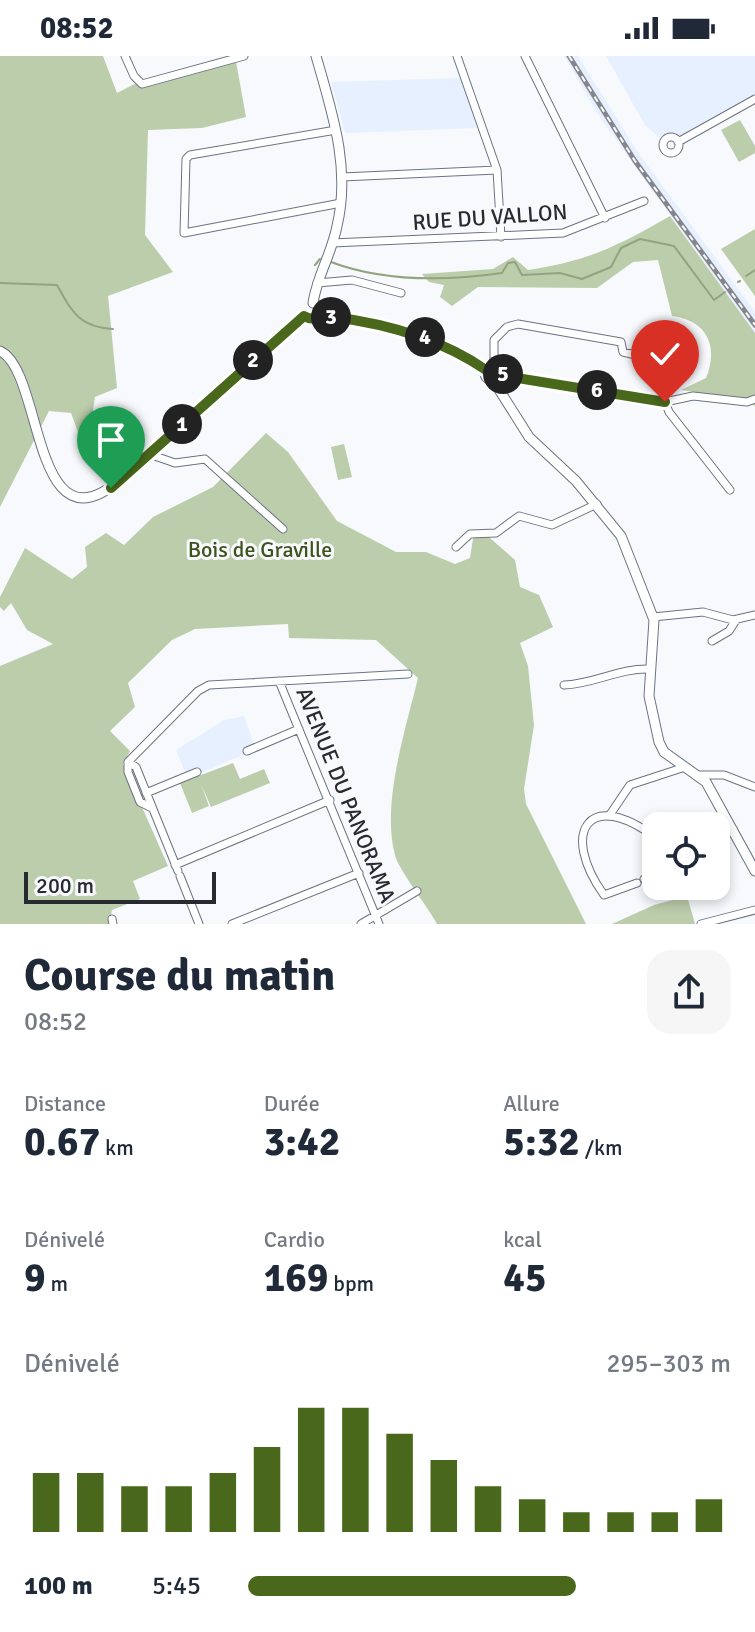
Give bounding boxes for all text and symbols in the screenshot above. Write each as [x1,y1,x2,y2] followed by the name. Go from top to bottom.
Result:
[40,10,114,47] text: 08:52
[412,198,568,236] street label: RUE DU VALLON
[311,297,351,337] pin: 3
[325,303,337,330] text: 3
[405,317,445,357] pin: 4
[631,320,699,402] pin
[419,323,431,350] text: 4
[643,332,687,376] icon: check
[233,340,273,380] pin: 2
[247,346,259,373] text: 2
[483,354,523,394] pin: 5
[497,360,509,387] text: 5
[577,370,617,410] pin: 6
[591,376,603,403] text: 6
[162,404,202,444] pin: 1
[77,406,145,488] pin
[176,410,188,437] text: 1
[89,418,133,462] icon: arrive
[188,536,332,563] park label: Bois de Graville
[290,683,402,907] street label: AVENUE DU PANORAMA
[642,812,730,900] map controls
[642,812,730,900] button: locate
[24,868,216,904] scale bar
[36,872,94,899] text: 200 m
[24,949,335,1003] text: Course du matin
[647,950,731,1034] button: share
[24,1006,87,1038] text: 08:52
[24,1090,106,1117] text: Distance
[264,1090,320,1117] text: Durée
[503,1090,560,1117] text: Allure
[24,1117,100,1167] text: 0.67
[264,1117,340,1167] text: 3:42
[503,1117,580,1167] text: 5:32
[100,1134,134,1161] text: km
[580,1134,623,1161] text: /km
[24,1226,105,1253] text: Dénivelé
[264,1226,325,1253] text: Cardio
[503,1226,542,1253] text: kcal
[24,1253,46,1303] text: 9
[264,1253,328,1303] text: 169
[503,1253,547,1303] text: 45
[46,1270,68,1297] text: m
[328,1270,374,1297] text: bpm
[24,1348,120,1380] text: Dénivelé
[607,1348,731,1380] text: 295–303 m
[24,1570,93,1602] text: 100 m
[152,1570,201,1602] text: 5:45

